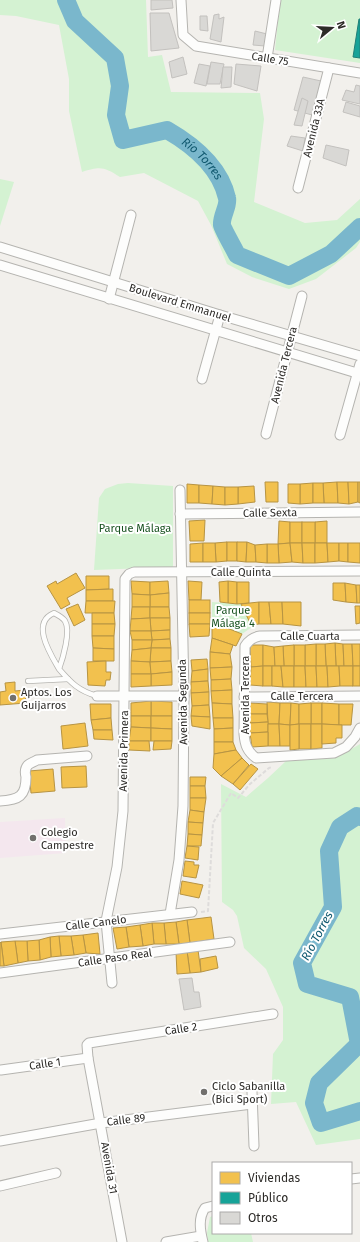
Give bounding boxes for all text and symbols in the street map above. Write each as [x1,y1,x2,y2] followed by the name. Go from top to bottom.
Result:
[312,8,352,48] north arrow
[334,20,348,31] text: N
[250,50,290,68] street label: Calle 75
[300,97,328,159] street label: Avenida 33A
[179,135,226,183] water label: Río Torres
[127,281,233,325] street label: Boulevard Emmanuel
[268,325,300,405] street label: Avenida Tercera
[243,506,297,520] street label: Calle Sexta
[99,522,171,535] park label: Parque Málaga
[211,566,271,579] street label: Calle Quinta
[211,604,255,630] park label: Parque Málaga 4
[280,630,340,643] street label: Calle Cuarta
[239,656,252,734] street label: Avenida Tercera
[176,659,190,745] street label: Avenida Segunda
[21,686,72,712] place label: Aptos. Los Guijarros
[270,690,334,703] street label: Calle Tercera
[8,693,18,703] marker: Aptos. Los Guijarros
[117,710,131,792] street label: Avenida Primera
[41,826,94,852] place label: Colegio Campestre
[28,833,38,843] marker: Colegio Campestre
[298,909,336,963] water label: Río Torres
[65,913,127,933] street label: Calle Canelo
[77,946,153,970] street label: Calle Paso Real
[164,1020,198,1038] street label: Calle 2
[28,1055,62,1073] street label: Calle 1
[212,1080,285,1106] place label: Ciclo Sabanilla (Bici Sport)
[199,1087,209,1097] marker: Ciclo Sabanilla (Bici Sport)
[106,1111,146,1129] street label: Calle 89
[98,1141,120,1195] street label: Avenida 31
[212,1162,352,1234] legend
[248,1171,301,1185] text: Viviendas
[248,1191,288,1205] text: Público
[248,1211,278,1225] text: Otros

